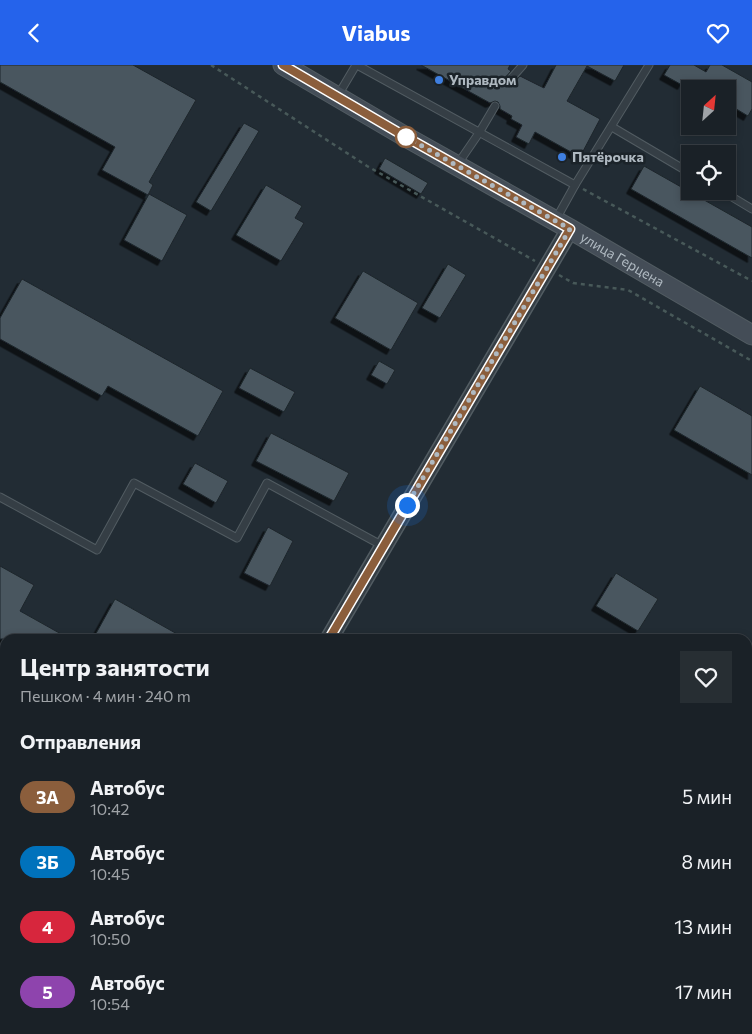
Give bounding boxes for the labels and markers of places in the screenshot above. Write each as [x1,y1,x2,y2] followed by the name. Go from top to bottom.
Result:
[449,71,516,88] place label: Управдом
[433,74,445,86] marker: Управдом
[395,126,417,148] unlabelled marker
[572,148,644,165] place label: Пятёрочка
[556,151,568,163] marker: Пятёрочка

